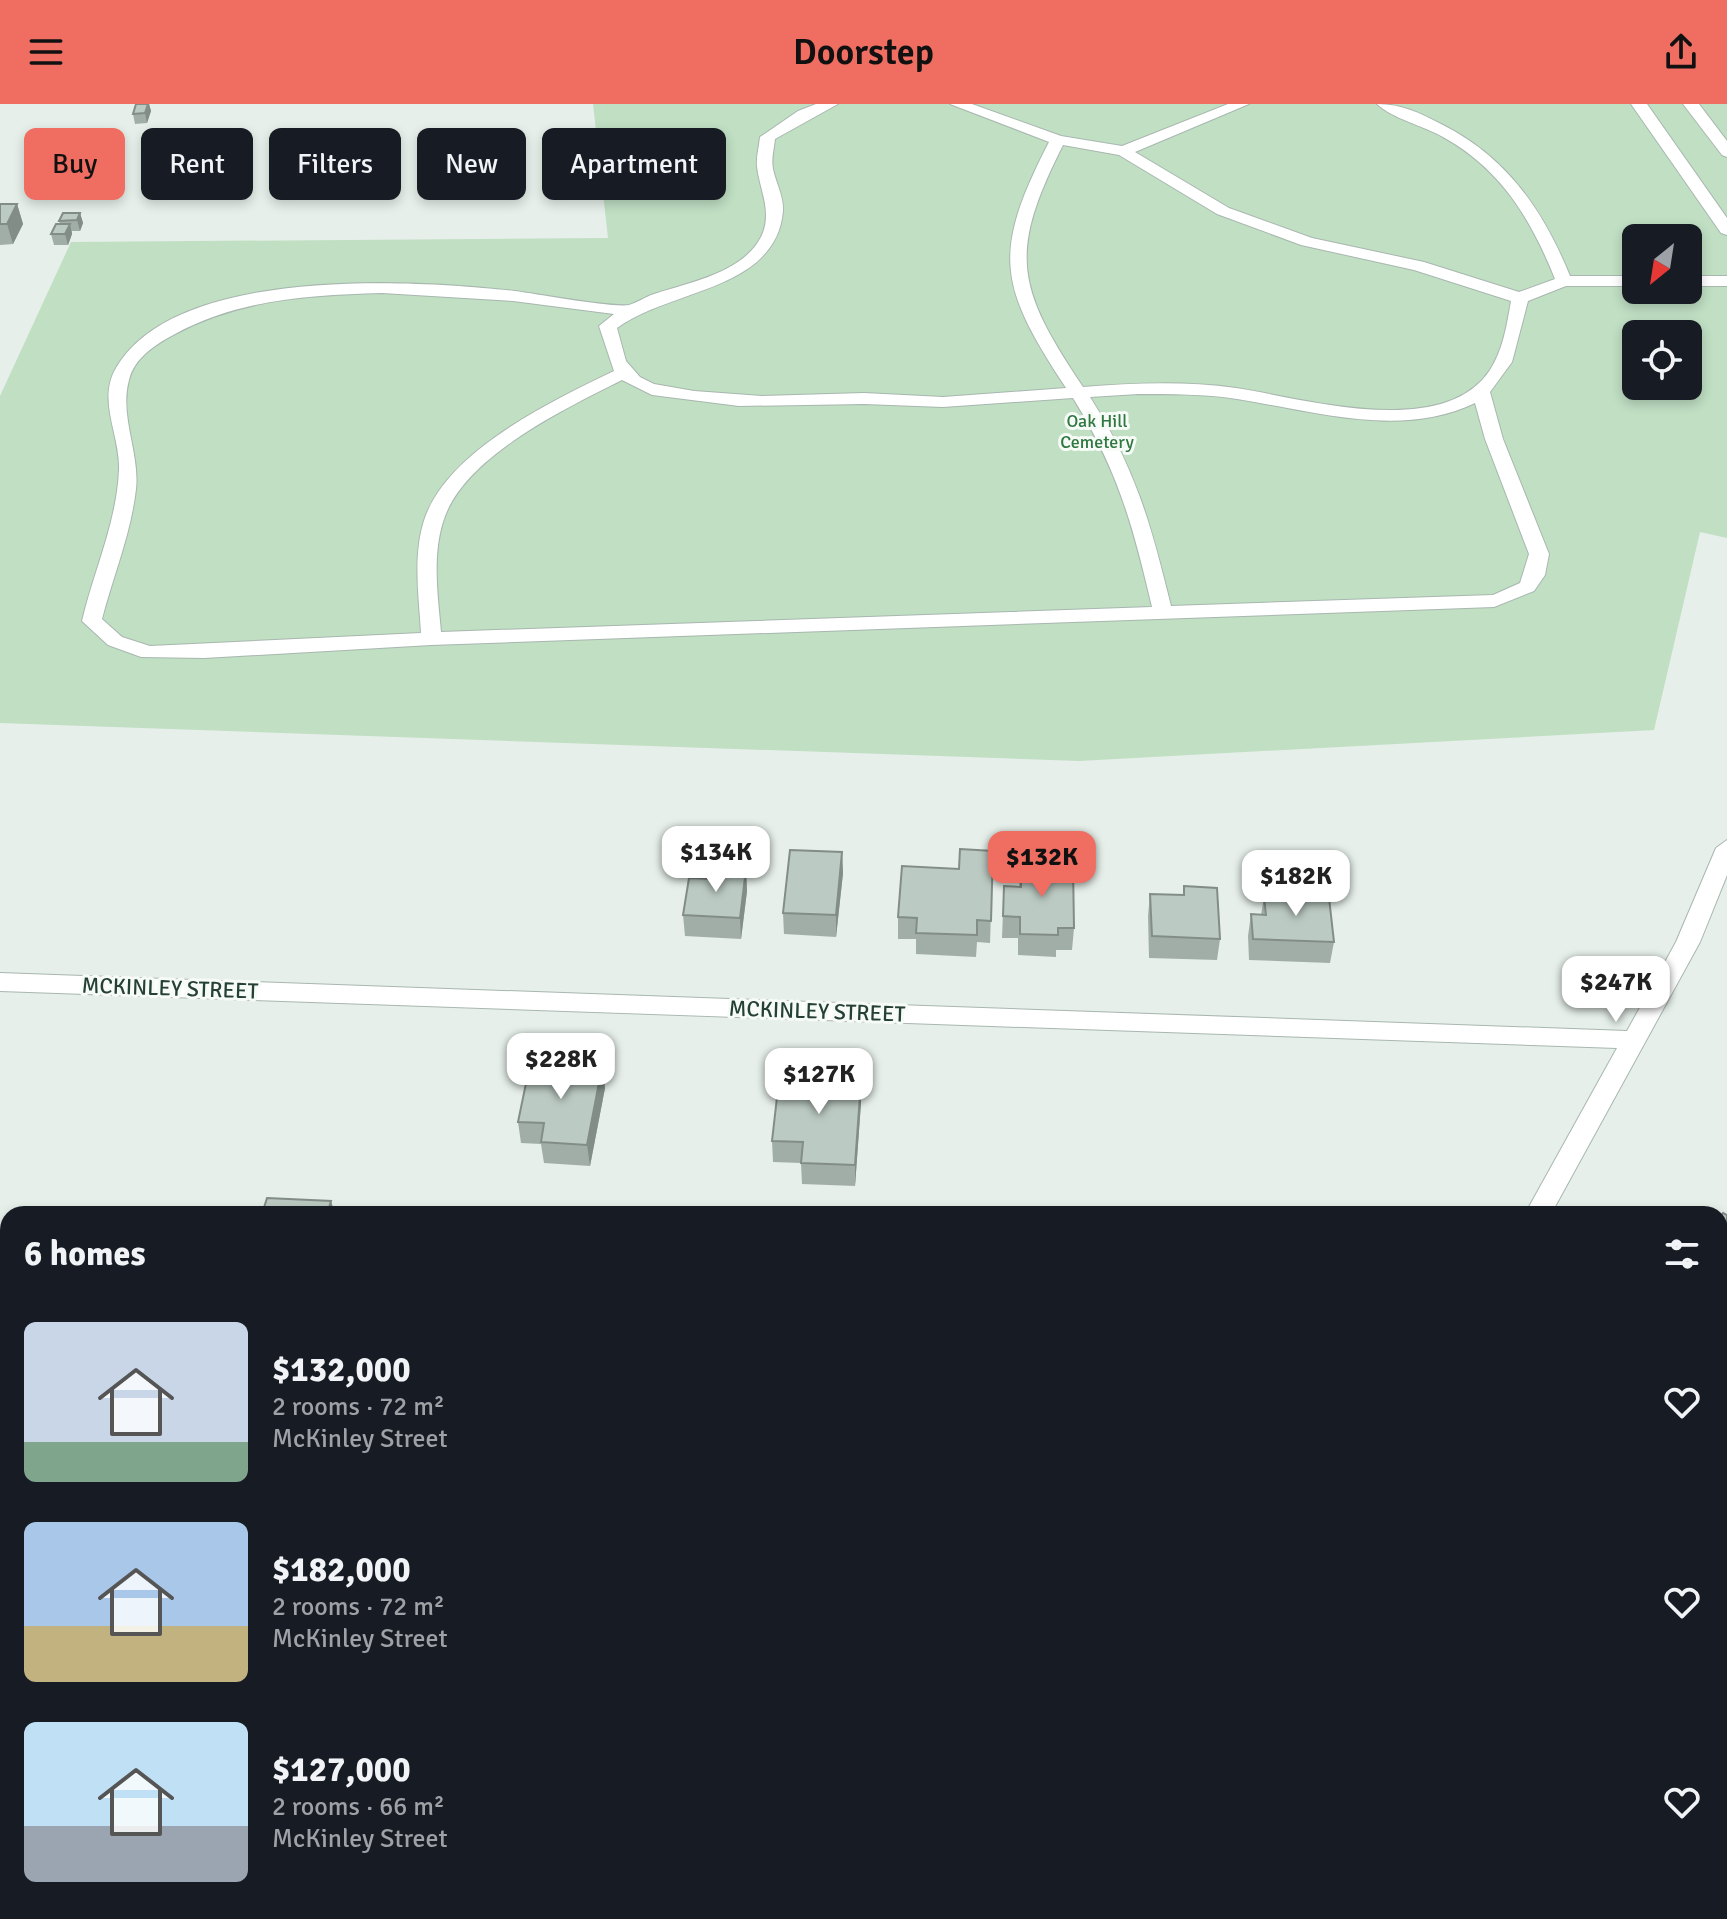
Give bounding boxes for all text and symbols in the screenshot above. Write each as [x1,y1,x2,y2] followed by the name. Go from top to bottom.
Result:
[24,30,68,74] icon: menu
[793,30,934,75] text: Doorstep
[1659,30,1703,74] icon: share
[24,128,125,200] chip: Buy
[141,128,253,200] chip: Rent
[269,128,401,200] chip: Filters
[417,128,526,200] chip: New
[542,128,726,200] chip: Apartment
[1622,224,1702,304] north arrow
[1622,224,1702,400] map controls
[1622,320,1702,400] button: locate
[1060,410,1134,453] park label: Oak Hill Cemetery
[660,826,772,894] pin: $134K
[986,831,1098,899] pin: $132K
[680,836,752,868] text: $134K
[1006,841,1078,873] text: $132K
[1240,850,1352,918] pin: $182K
[1260,860,1332,892] text: $182K
[1560,956,1672,1024] pin: $247K
[1580,966,1652,998] text: $247K
[81,971,259,1005] street label: MCKINLEY STREET
[728,994,906,1028] street label: MCKINLEY STREET
[505,1033,617,1101] pin: $228K
[525,1043,597,1075] text: $228K
[763,1048,875,1116] pin: $127K
[783,1058,855,1090] text: $127K
[1660,1232,1704,1276] icon: filters
[24,1233,145,1275] text: 6 homes
[272,1349,411,1391] text: $132,000
[88,1354,184,1450] icon: home
[1660,1380,1704,1424] icon: heart
[272,1391,445,1423] text: 2 rooms · 72 m²
[272,1423,448,1455] text: McKinley Street
[272,1549,411,1591] text: $182,000
[88,1554,184,1650] icon: home
[1660,1580,1704,1624] icon: heart
[272,1591,445,1623] text: 2 rooms · 72 m²
[272,1623,448,1655] text: McKinley Street
[272,1749,411,1791] text: $127,000
[88,1754,184,1850] icon: home
[1660,1780,1704,1824] icon: heart
[272,1791,445,1823] text: 2 rooms · 66 m²
[272,1823,448,1855] text: McKinley Street

